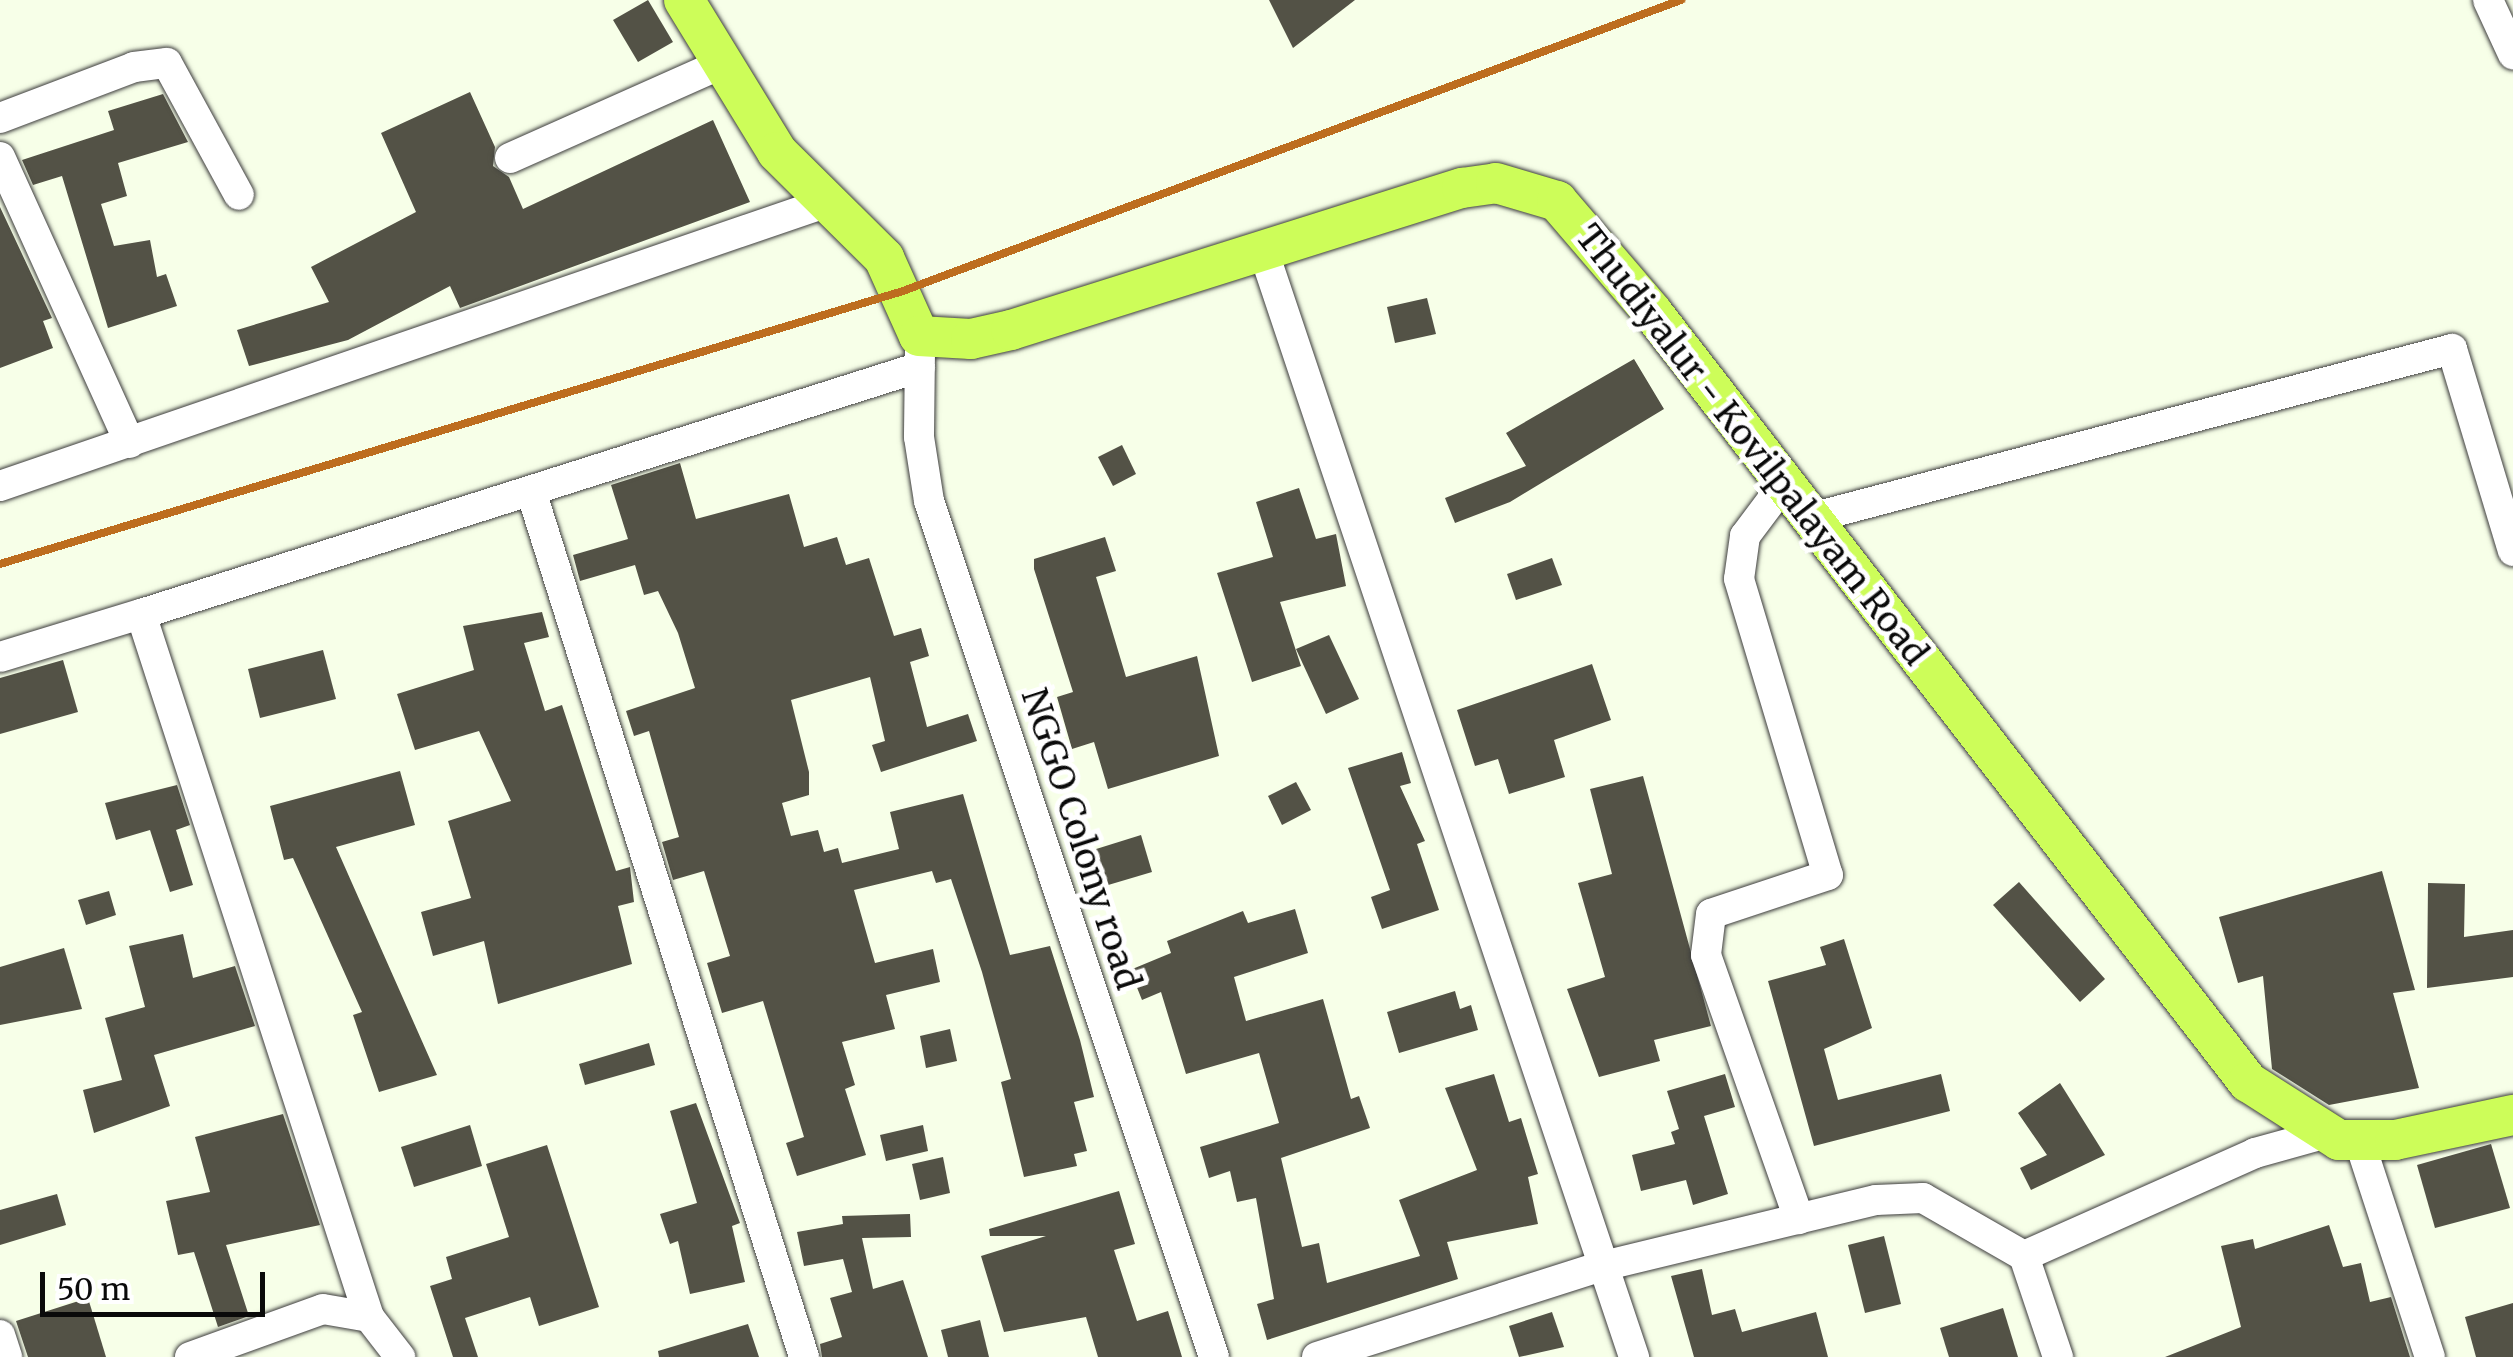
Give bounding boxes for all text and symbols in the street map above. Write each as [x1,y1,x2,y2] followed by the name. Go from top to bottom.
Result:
[1567,216,1937,674] street label: Thudiyalur - Kovilpalayam Road
[1013,683,1149,995] street label: NGGO Colony road
[45,1252,270,1314] scale bar
[57,1270,130,1308] text: 50 m

